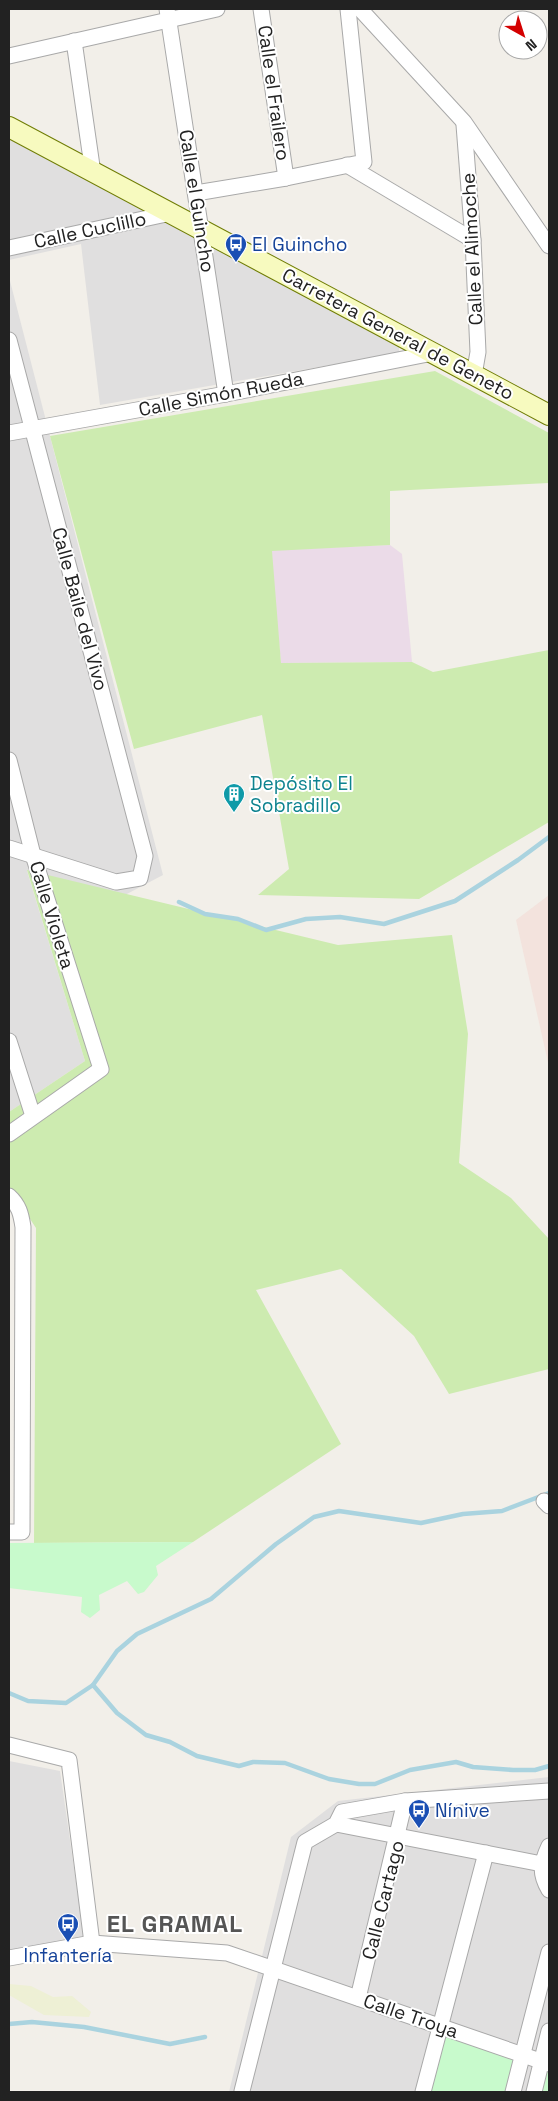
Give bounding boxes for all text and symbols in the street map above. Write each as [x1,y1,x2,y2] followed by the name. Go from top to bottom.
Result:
[498,10,548,60] north arrow
[252,24,296,162] street label: Calle el Frailero
[522,35,540,55] text: N
[173,128,221,274] street label: Calle el Guincho
[456,172,488,326] street label: Calle el Alimoche
[32,206,148,254] street label: Calle Cuclillo
[224,232,248,263] bus stop icon: El Guincho
[252,232,347,257] place label: El Guincho
[278,262,518,406] street label: Carretera General de Geneto
[136,366,306,422] street label: Calle Simón Rueda
[46,524,114,694] street label: Calle Baile del Vivo
[250,771,353,818] place label: Depósito El Sobradillo
[222,782,246,813] building icon: Depósito El Sobradillo
[24,858,80,972] street label: Calle Violeta
[407,1798,431,1829] bus stop icon: Nínive
[435,1798,490,1823] place label: Nínive
[356,1838,410,1962] street label: Calle Cartago
[107,1908,243,1939] district label: EL GRAMAL
[56,1912,80,1943] bus stop icon: Infantería
[24,1943,113,1968] place label: Infantería
[360,1988,462,2044] street label: Calle Troya

